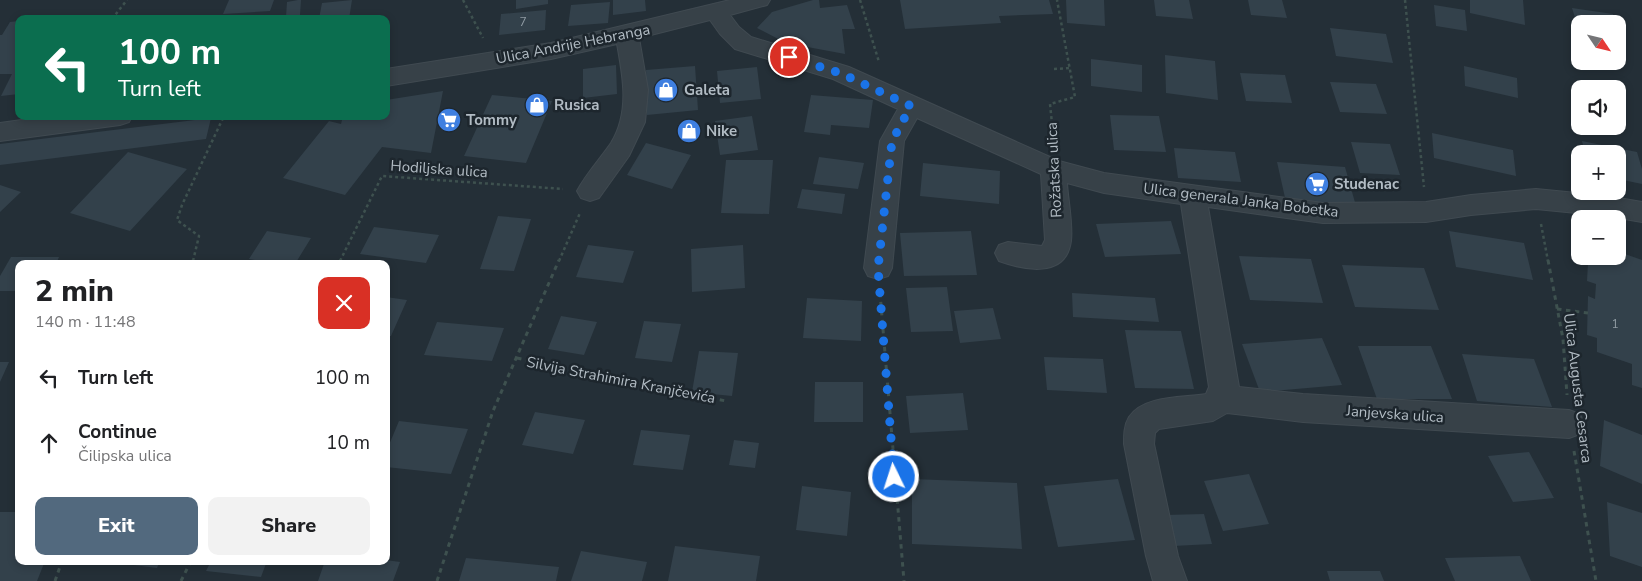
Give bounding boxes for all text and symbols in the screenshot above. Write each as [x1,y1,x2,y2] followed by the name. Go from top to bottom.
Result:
[519,14,527,30] house number: 7
[1571,15,1626,70] north arrow
[1571,15,1626,265] map controls
[494,19,652,69] street label: Ulica Andrije Hebranga
[118,29,221,76] text: 100 m
[35,35,100,100] icon: left
[768,36,810,78] pin
[775,43,803,71] icon: arrive
[118,74,201,104] text: Turn left
[653,77,679,103] shop icon: Galeta
[684,80,730,100] place label: Galeta
[1571,80,1626,135] button: sound
[524,92,550,118] shop icon: Rusica
[554,95,599,115] place label: Rusica
[436,107,462,133] supermarket icon: Tommy
[466,110,517,130] place label: Tommy
[676,118,702,144] shop icon: Nike
[706,121,737,141] place label: Nike
[1042,122,1066,218] street label: Rožatska ulica
[1571,145,1626,200] button: +
[390,156,488,182] street label: Hodiljska ulica
[1304,171,1330,197] supermarket icon: Studenac
[1334,174,1399,194] place label: Studenac
[1142,178,1340,222] street label: Ulica generala Janka Bobetka
[1571,210,1626,265] button: −
[35,271,114,312] text: 2 min
[318,277,370,329] button: close
[35,311,136,333] text: 140 m · 11:48
[1559,312,1597,464] street label: Ulica Augusta Cesarca
[1611,316,1619,332] house number: 1
[525,352,717,408] street label: Silvija Strahimira Kranjčevića
[35,364,63,392] icon: left
[78,365,153,391] text: Turn left
[315,365,370,391] text: 100 m
[1344,401,1445,427] street label: Janjevska ulica
[78,419,157,445] text: Continue
[35,429,63,457] icon: ahead
[326,430,370,456] text: 10 m
[78,445,172,467] text: Čilipska ulica
[867,450,919,502] position arrow
[35,497,198,555] button: Exit
[208,497,370,555] button: Share

